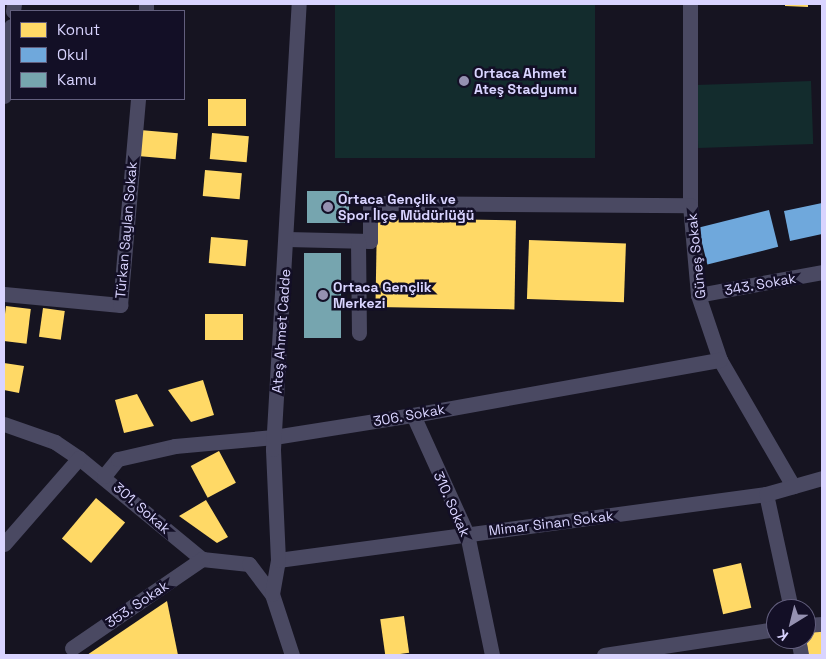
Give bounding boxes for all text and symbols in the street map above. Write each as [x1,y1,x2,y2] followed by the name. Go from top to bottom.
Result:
[10,10,185,100] legend
[57,20,100,39] text: Konut
[57,45,88,64] text: Okul
[474,65,577,98] place label: Ortaca Ahmet Ateş Stadyumu
[57,70,97,89] text: Kamu
[458,75,470,87] marker: Ortaca Ahmet Ateş Stadyumu
[112,161,140,299] street label: Türkan Saylan Sokak
[338,191,474,223] place label: Ortaca Gençlik ve Spor İlçe Müdürlüğü
[322,201,334,213] marker: Ortaca Gençlik ve Spor İlçe Müdürlüğü
[683,212,709,300] street label: Güneş Sokak
[268,268,294,394] street label: Ateş Ahmet Cadde
[723,269,797,299] street label: 343. Sokak
[333,279,432,312] place label: Ortaca Gençlik Merkezi
[317,289,329,301] marker: Ortaca Gençlik Merkezi
[371,400,447,430] street label: 306. Sokak
[430,469,474,539] street label: 310. Sokak
[110,478,174,538] street label: 301. Sokak
[488,507,614,539] street label: Mimar Sinan Sokak
[102,577,172,631] street label: 353. Sokak
[766,599,816,649] north arrow
[774,625,792,645] text: K

